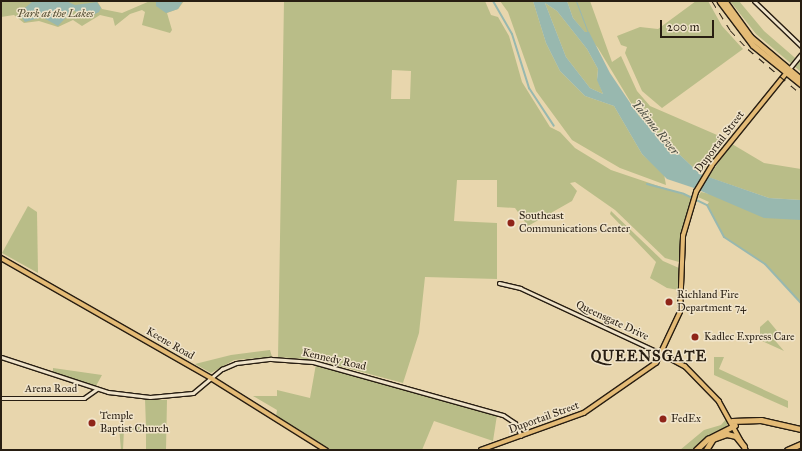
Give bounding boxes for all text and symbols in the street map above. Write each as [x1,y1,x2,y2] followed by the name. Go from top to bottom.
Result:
[16,7,94,21] park label: Park at the Lakes
[662,12,716,38] scale bar
[667,20,700,34] text: 200 m
[628,98,682,158] water label: Yakima River
[692,108,748,176] street label: Duportail Street
[519,210,630,236] place label: Southeast Communications Center
[506,218,516,228] marker: Southeast Communications Center
[677,289,746,315] place label: Richland Fire Department 74
[664,297,674,307] marker: Richland Fire Department 74
[573,298,651,344] street label: Queensgate Drive
[144,325,196,363] street label: Keene Road
[704,330,795,344] place label: Kadlec Express Care
[689,331,701,343] marker: Kadlec Express Care
[301,346,367,374] street label: Kennedy Road
[591,348,707,366] district label: QUEENSGATE
[25,382,77,396] street label: Arena Road
[507,399,581,437] street label: Duportail Street
[100,410,169,436] place label: Temple Baptist Church
[671,412,701,426] place label: FedEx
[658,414,668,424] marker: FedEx
[87,418,97,428] marker: Temple Baptist Church

